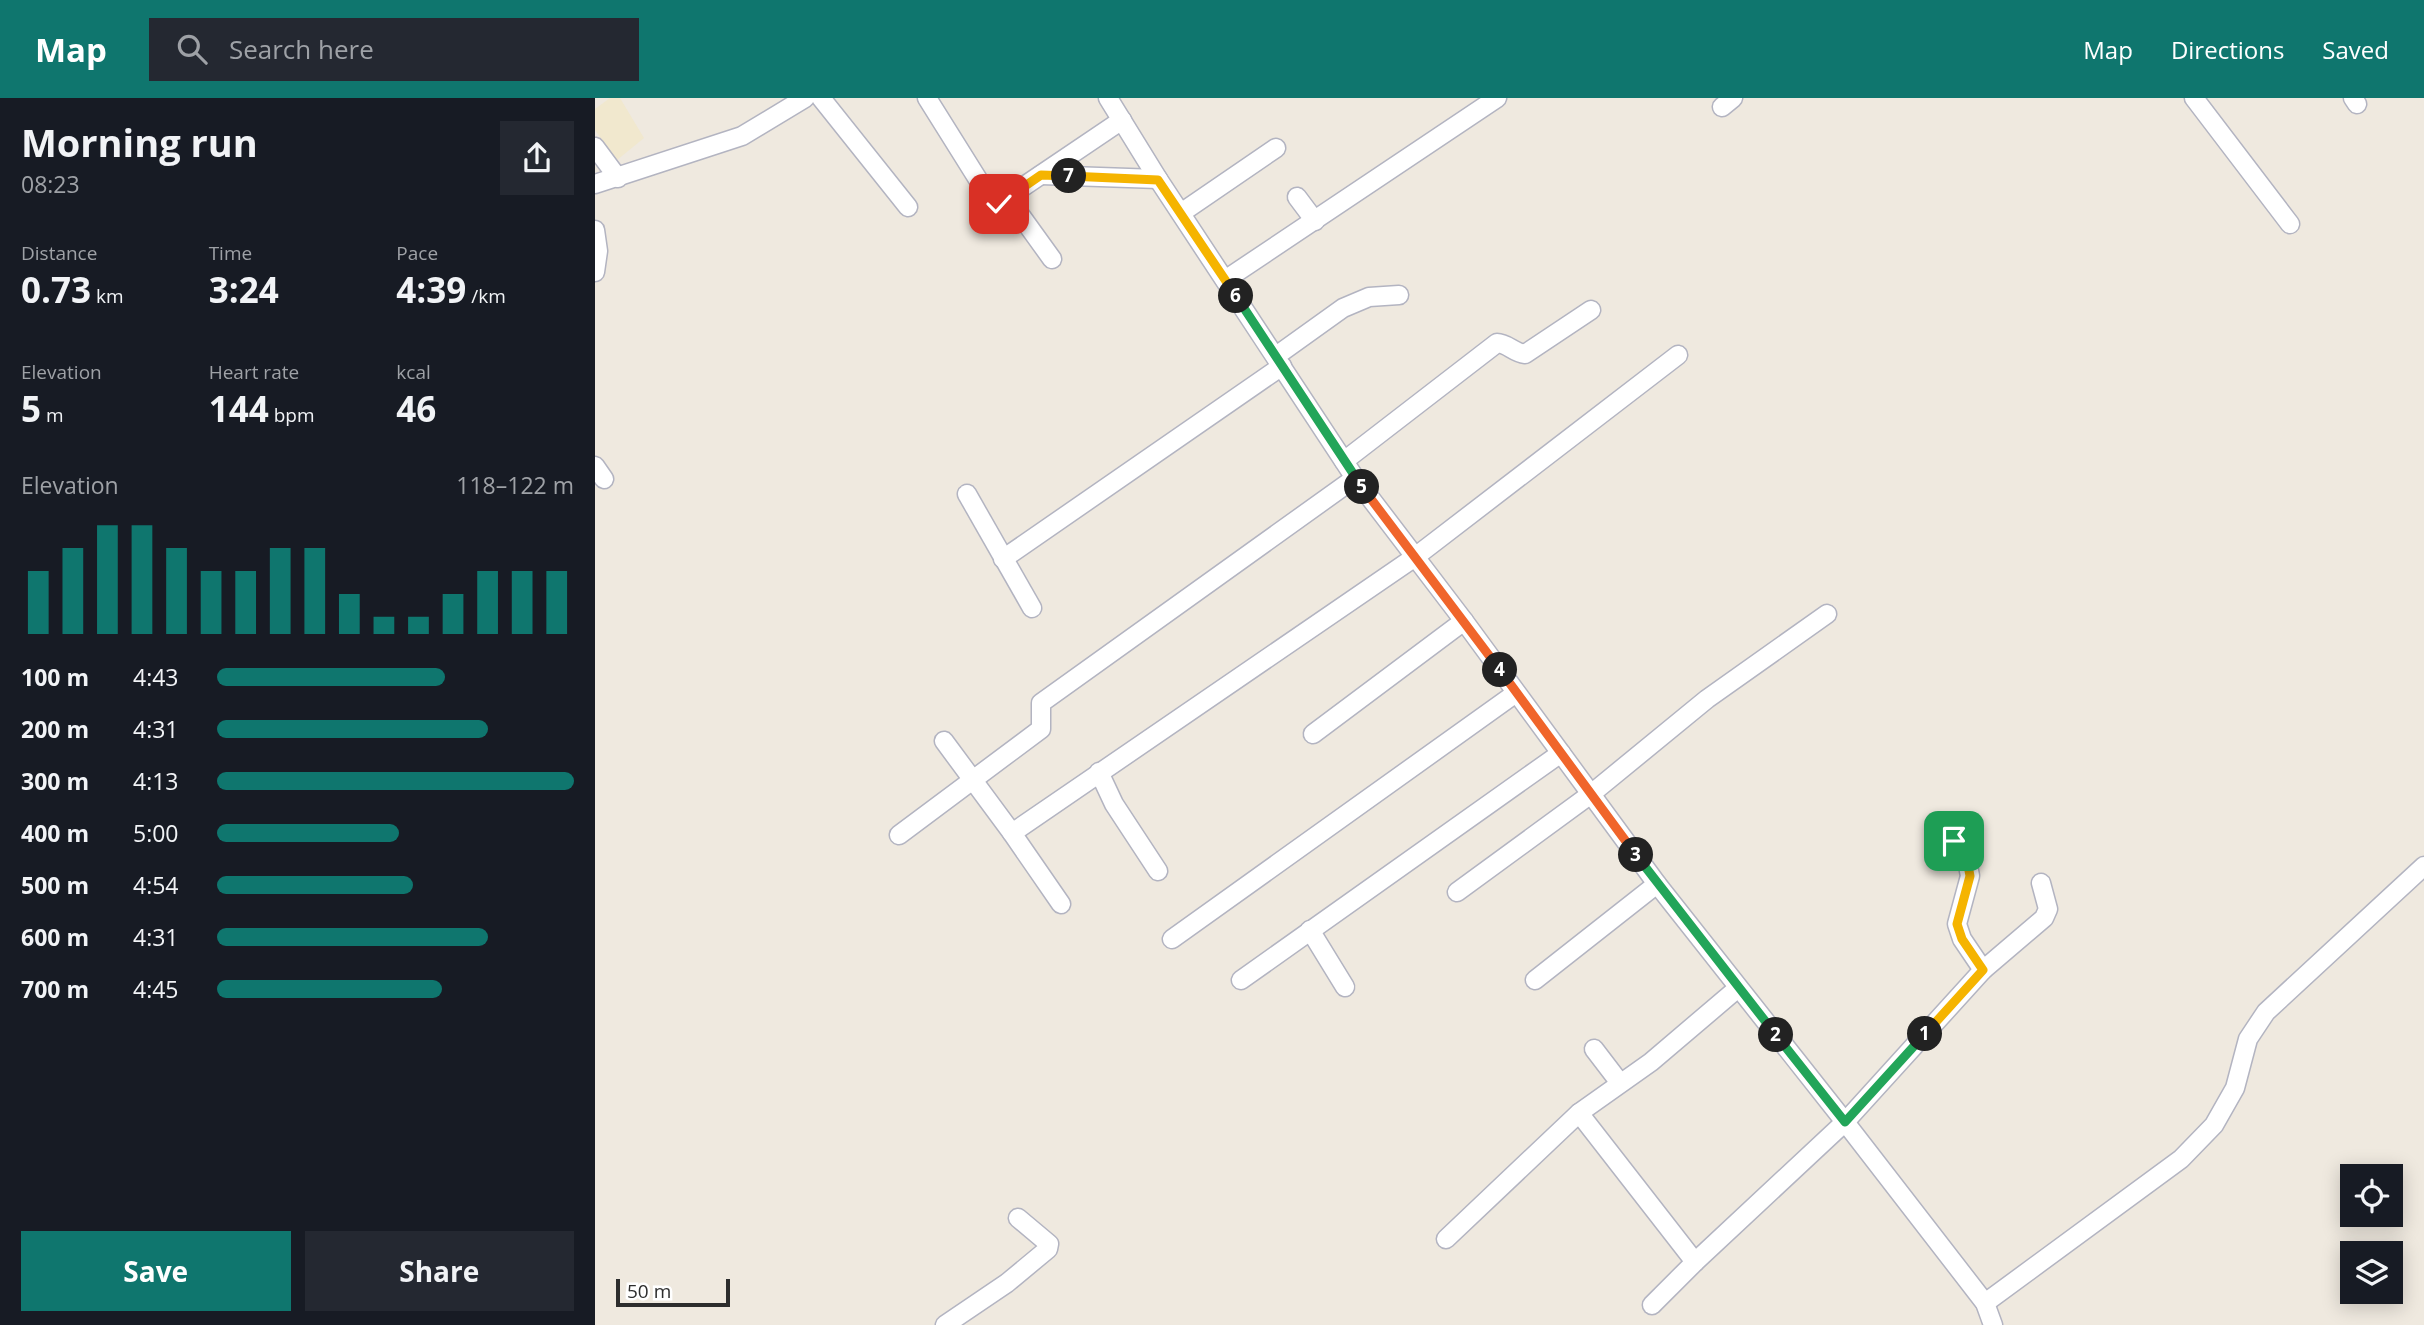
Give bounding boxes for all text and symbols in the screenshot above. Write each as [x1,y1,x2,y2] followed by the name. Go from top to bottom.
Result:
[149,18,639,81] search box
[35,27,107,72] text: Map
[173,30,211,68] icon: search
[229,31,374,67] text: Search here
[2083,33,2133,66] text: Map
[2171,33,2284,66] text: Directions
[2322,33,2389,66] text: Saved
[21,116,258,168] text: Morning run
[500,121,574,195] button: share
[1051,158,1086,194] pin: 7
[1063,162,1074,188] text: 7
[21,168,80,200] text: 08:23
[969,174,1029,234] pin
[980,185,1018,223] icon: check
[21,240,97,266] text: Distance
[209,240,252,266] text: Time
[396,240,438,266] text: Pace
[21,266,91,313] text: 0.73
[209,266,279,313] text: 3:24
[396,266,466,313] text: 4:39
[1219,278,1253,314] pin: 6
[1230,282,1241,308] text: 6
[91,283,124,309] text: km
[466,283,506,309] text: /km
[21,359,102,385] text: Elevation
[209,359,299,385] text: Heart rate
[396,359,431,385] text: kcal
[21,385,41,432] text: 5
[209,385,269,432] text: 144
[396,385,436,432] text: 46
[41,402,64,428] text: m
[269,402,314,428] text: bpm
[21,469,119,501] text: Elevation
[456,469,574,501] text: 118–122 m
[1345,470,1379,504] pin: 5
[1356,473,1367,499] text: 5
[1483,652,1517,688] pin: 4
[1494,656,1505,682] text: 4
[21,661,89,693] text: 100 m
[133,661,179,693] text: 4:43
[21,713,89,745] text: 200 m
[133,713,179,745] text: 4:31
[21,765,89,797] text: 300 m
[133,765,179,797] text: 4:13
[1924,811,1984,871] pin
[21,817,89,849] text: 400 m
[133,817,179,849] text: 5:00
[1935,822,1973,860] icon: arrive
[1619,838,1653,872] pin: 3
[1630,841,1641,867] text: 3
[21,869,89,901] text: 500 m
[133,869,179,901] text: 4:54
[21,921,89,953] text: 600 m
[133,921,179,953] text: 4:31
[21,973,89,1005] text: 700 m
[133,973,179,1005] text: 4:45
[1907,1016,1943,1052] pin: 1
[1759,1018,1793,1052] pin: 2
[1919,1020,1930,1046] text: 1
[1770,1021,1781,1047] text: 2
[2340,1164,2403,1304] map controls
[2340,1164,2403,1227] button: locate
[21,1231,291,1311] button: Save
[305,1231,574,1311] button: Share
[2340,1241,2403,1304] button: layers
[616,1276,730,1308] scale bar
[627,1278,671,1304] text: 50 m

